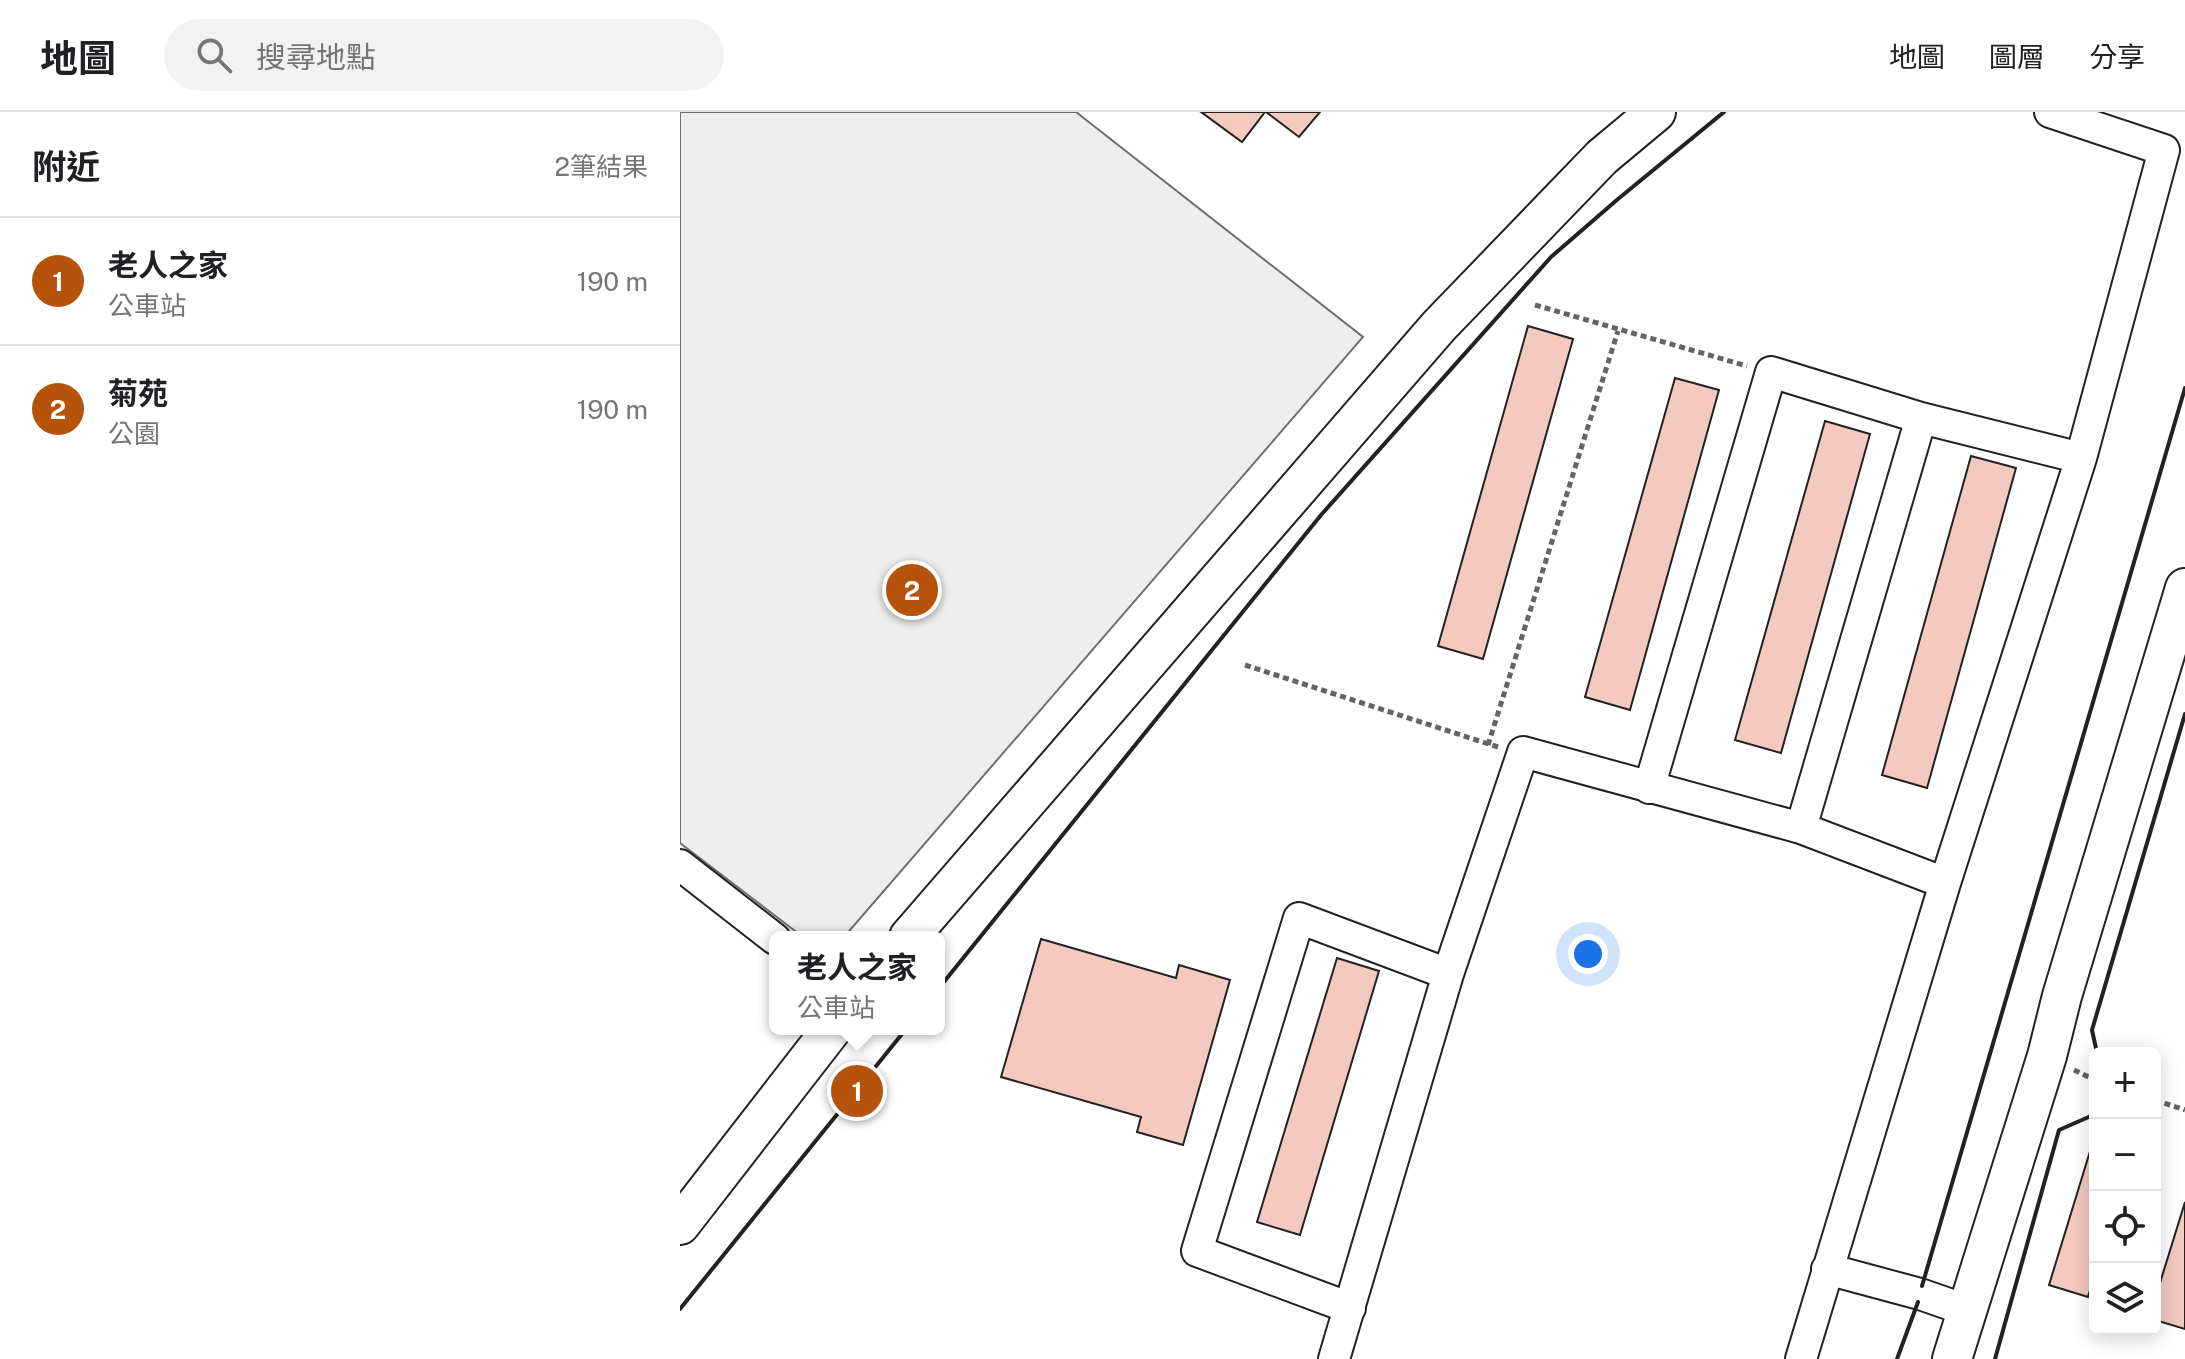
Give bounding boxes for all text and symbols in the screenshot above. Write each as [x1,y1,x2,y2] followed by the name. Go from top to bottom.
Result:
[164,19,724,91] search box
[192,33,236,77] icon: search
[40,36,116,81] text: 地圖
[256,39,376,75] text: 搜尋地點
[1889,40,1945,73] text: 地圖
[1989,40,2045,73] text: 圖層
[2089,40,2145,73] text: 分享
[32,147,100,187] text: 附近
[555,151,648,182] text: 2筆結果
[108,247,228,283] text: 老人之家
[52,266,64,297] text: 1
[577,266,648,297] text: 190 m
[108,290,186,321] text: 公車站
[108,375,168,411] text: 菊苑
[50,394,66,425] text: 2
[577,394,648,425] text: 190 m
[108,418,160,449] text: 公園
[886,560,938,620] pin: 2
[769,931,945,1035] popup
[1568,934,1608,974] your location
[797,949,917,985] text: 老人之家
[797,992,875,1023] text: 公車站
[2089,1047,2161,1335] map controls
[2089,1047,2161,1119] button: +
[831,1061,883,1121] pin: 1
[2089,1119,2161,1191] button: −
[2089,1191,2161,1263] button: locate
[2089,1263,2161,1335] button: layers

